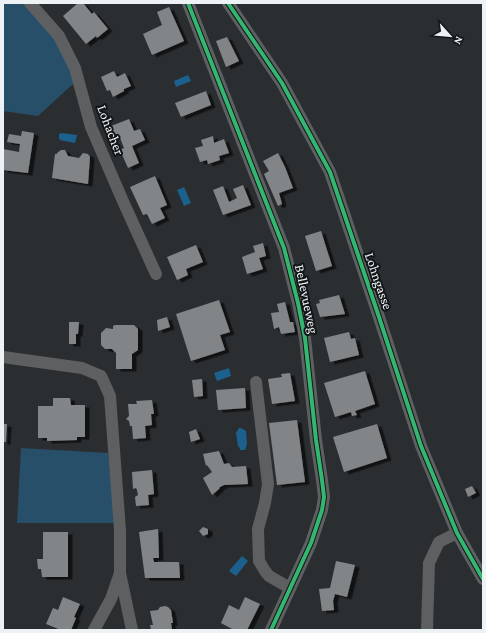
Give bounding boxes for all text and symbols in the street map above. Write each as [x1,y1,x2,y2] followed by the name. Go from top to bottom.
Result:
[430,16,470,56] north arrow
[452,34,466,47] text: N
[94,103,128,157] street label: Lohacher
[362,250,396,312] street label: Lohngasse
[292,263,322,335] street label: Bellevueweg

